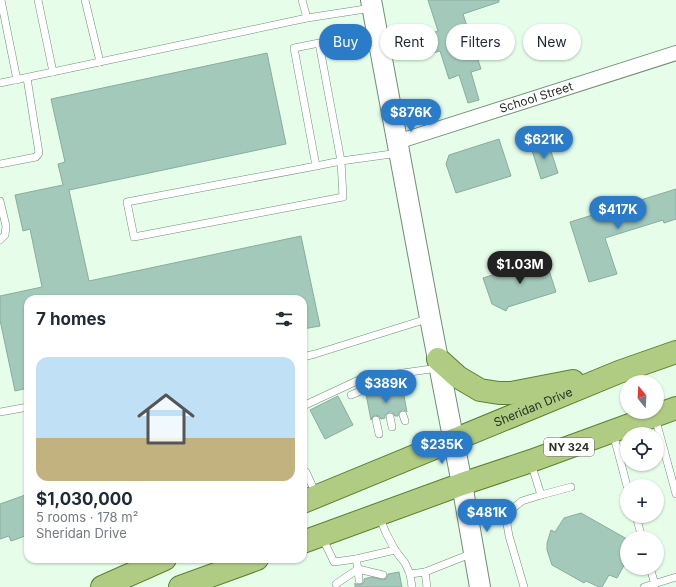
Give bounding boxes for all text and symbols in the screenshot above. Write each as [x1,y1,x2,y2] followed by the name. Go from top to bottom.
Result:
[319,24,372,60] chip: Buy
[380,24,438,60] chip: Rent
[446,24,515,60] chip: Filters
[523,24,581,60] chip: New
[497,78,575,116] street label: School Street
[383,99,439,133] pin: $876K
[390,104,432,120] text: $876K
[516,126,572,160] pin: $621K
[524,131,564,147] text: $621K
[590,196,646,230] pin: $417K
[598,201,638,217] text: $417K
[487,251,553,285] pin: $1.03M
[496,256,544,272] text: $1.03M
[273,308,295,330] icon: filters
[36,309,106,329] text: 7 homes
[358,370,414,404] pin: $389K
[364,375,408,391] text: $389K
[620,375,664,419] north arrow
[620,375,664,575] map controls
[130,383,202,455] icon: home
[491,384,575,430] street label: Sheridan Drive
[620,427,664,471] button: locate
[414,431,470,465] pin: $235K
[421,436,463,452] text: $235K
[544,438,594,456] road number: NY 324
[620,479,664,523] button: +
[36,489,133,509] text: $1,030,000
[459,499,515,533] pin: $481K
[467,504,507,520] text: $481K
[36,509,138,525] text: 5 rooms · 178 m²
[36,525,127,541] text: Sheridan Drive
[620,531,664,575] button: −

